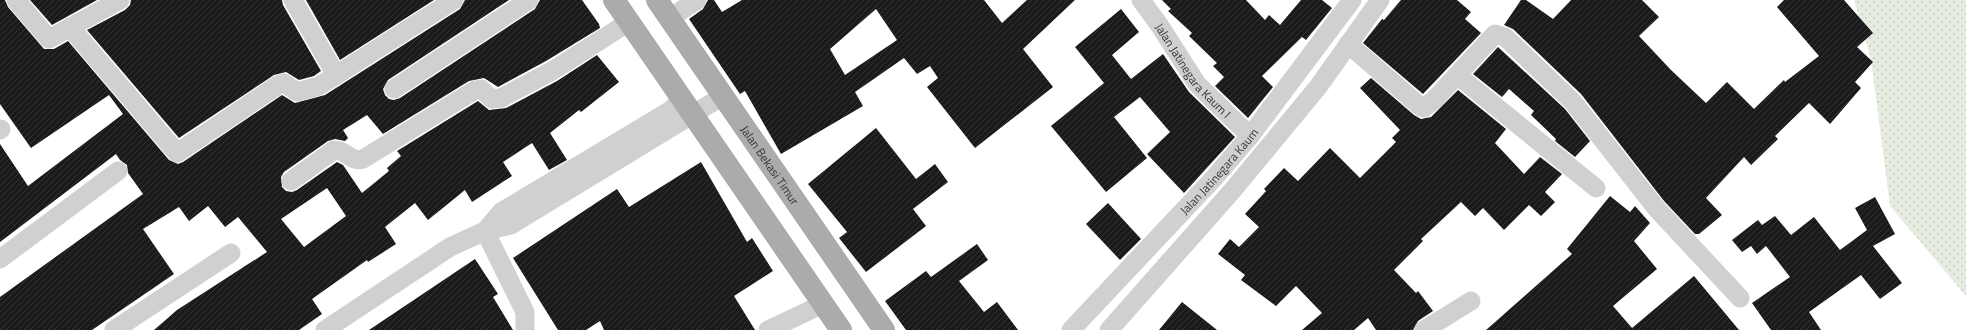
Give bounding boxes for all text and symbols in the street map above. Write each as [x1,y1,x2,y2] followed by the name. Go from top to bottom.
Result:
[1151,19,1236,122] street label: Jalan Jatinegara Kaum I
[736,121,805,208] street label: Jalan Bekasi Timur
[1175,124,1263,219] street label: Jalan Jatinegara Kaum

